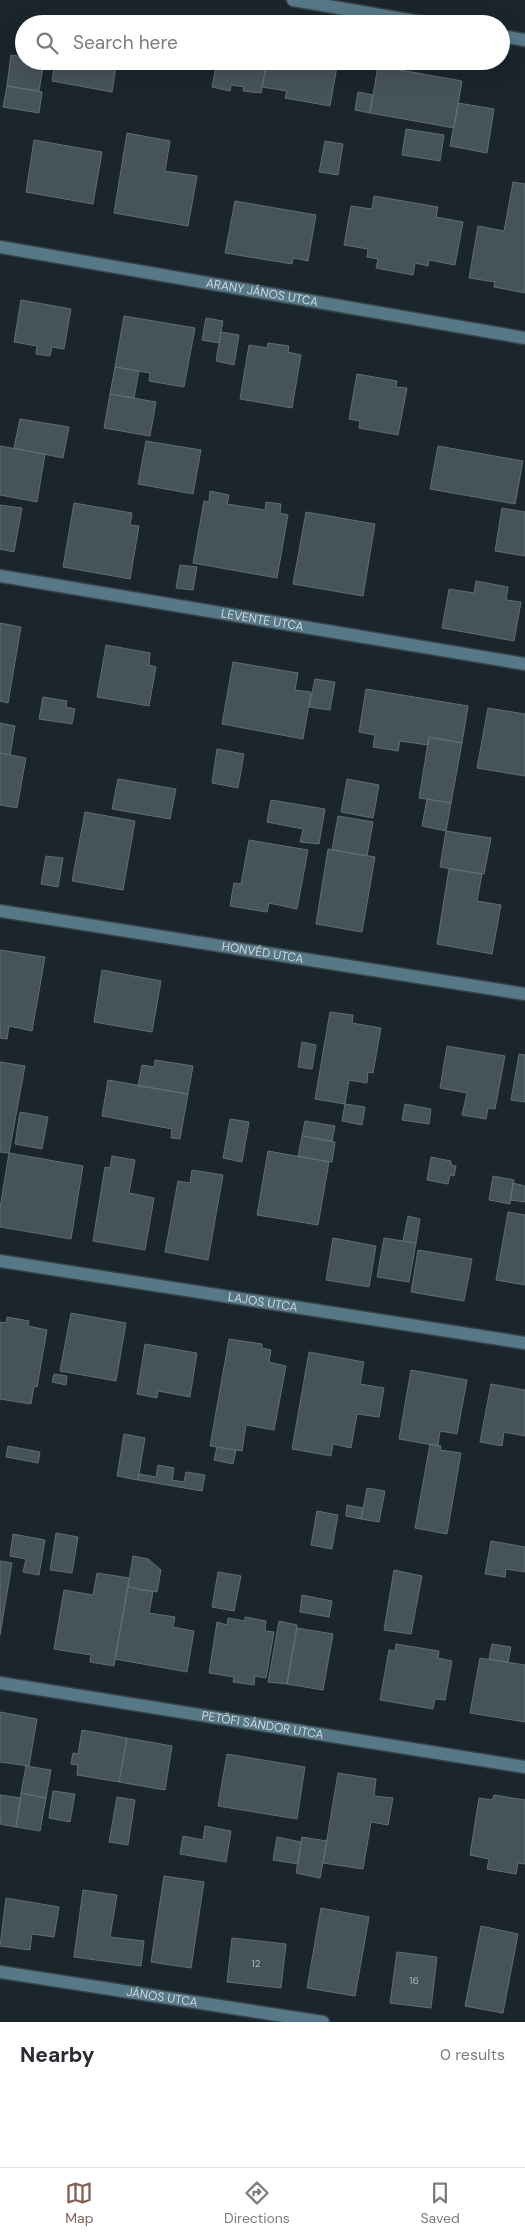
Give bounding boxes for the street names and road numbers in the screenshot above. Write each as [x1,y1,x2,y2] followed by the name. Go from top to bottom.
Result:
[205,275,319,310] street label: ARANY JÁNOS UTCA
[220,605,305,635] street label: LEVENTE UTCA
[221,938,305,967] street label: HONVÉD UTCA
[227,1289,299,1315] street label: LAJOS UTCA
[200,1707,325,1743] street label: PETŐFI SÁNDOR UTCA
[125,1984,199,2011] street label: JÁNOS UTCA

